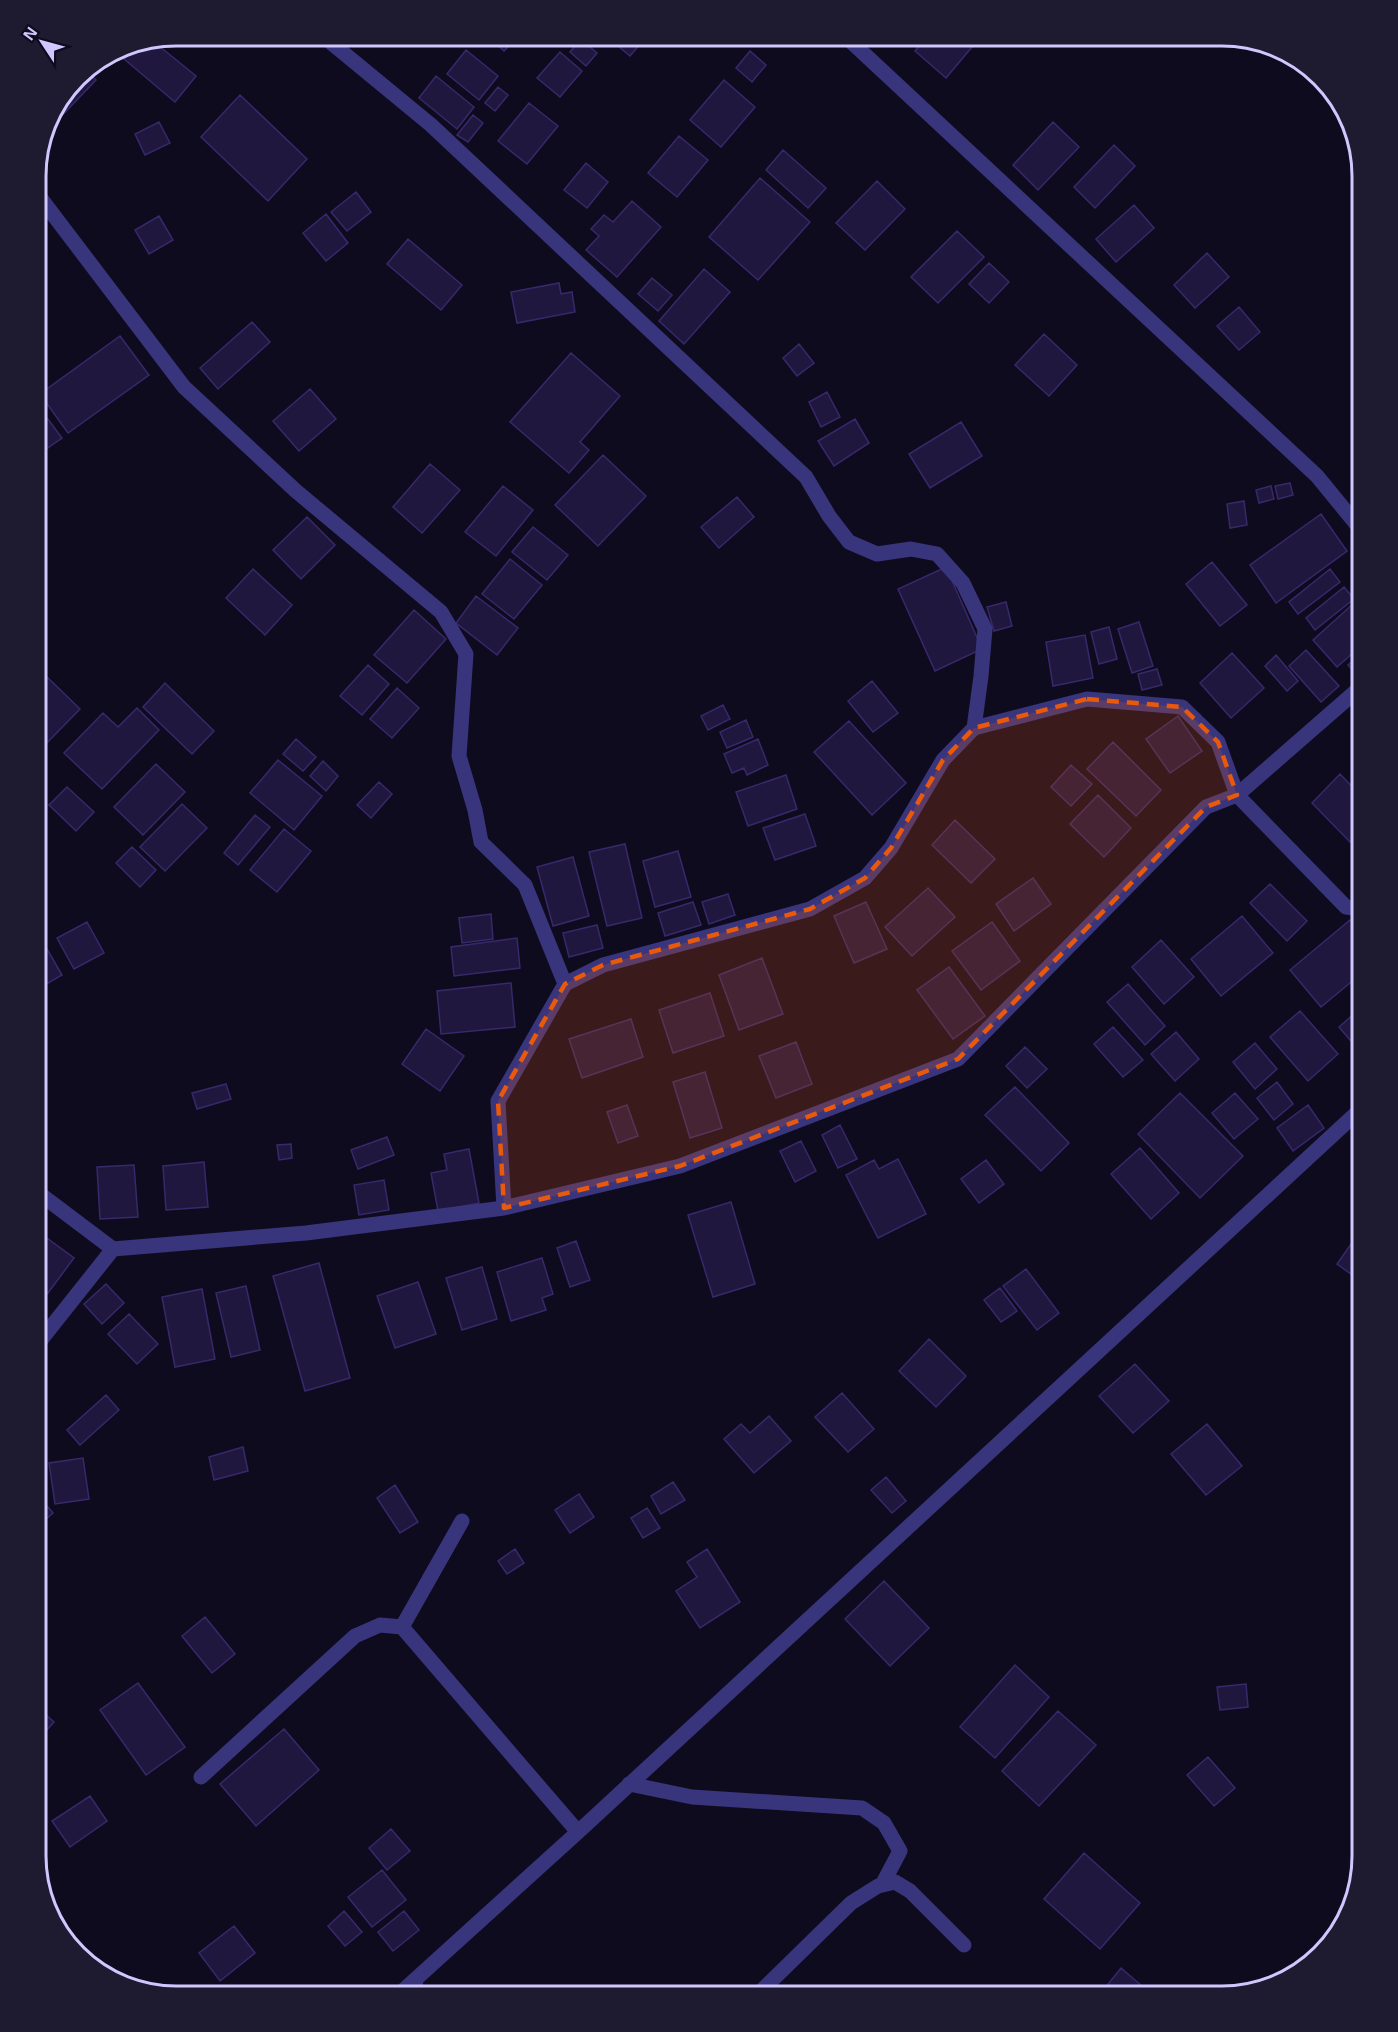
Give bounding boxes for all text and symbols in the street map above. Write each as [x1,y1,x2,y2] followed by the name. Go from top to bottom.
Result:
[12,12,72,72] north arrow
[20,24,41,43] text: N

